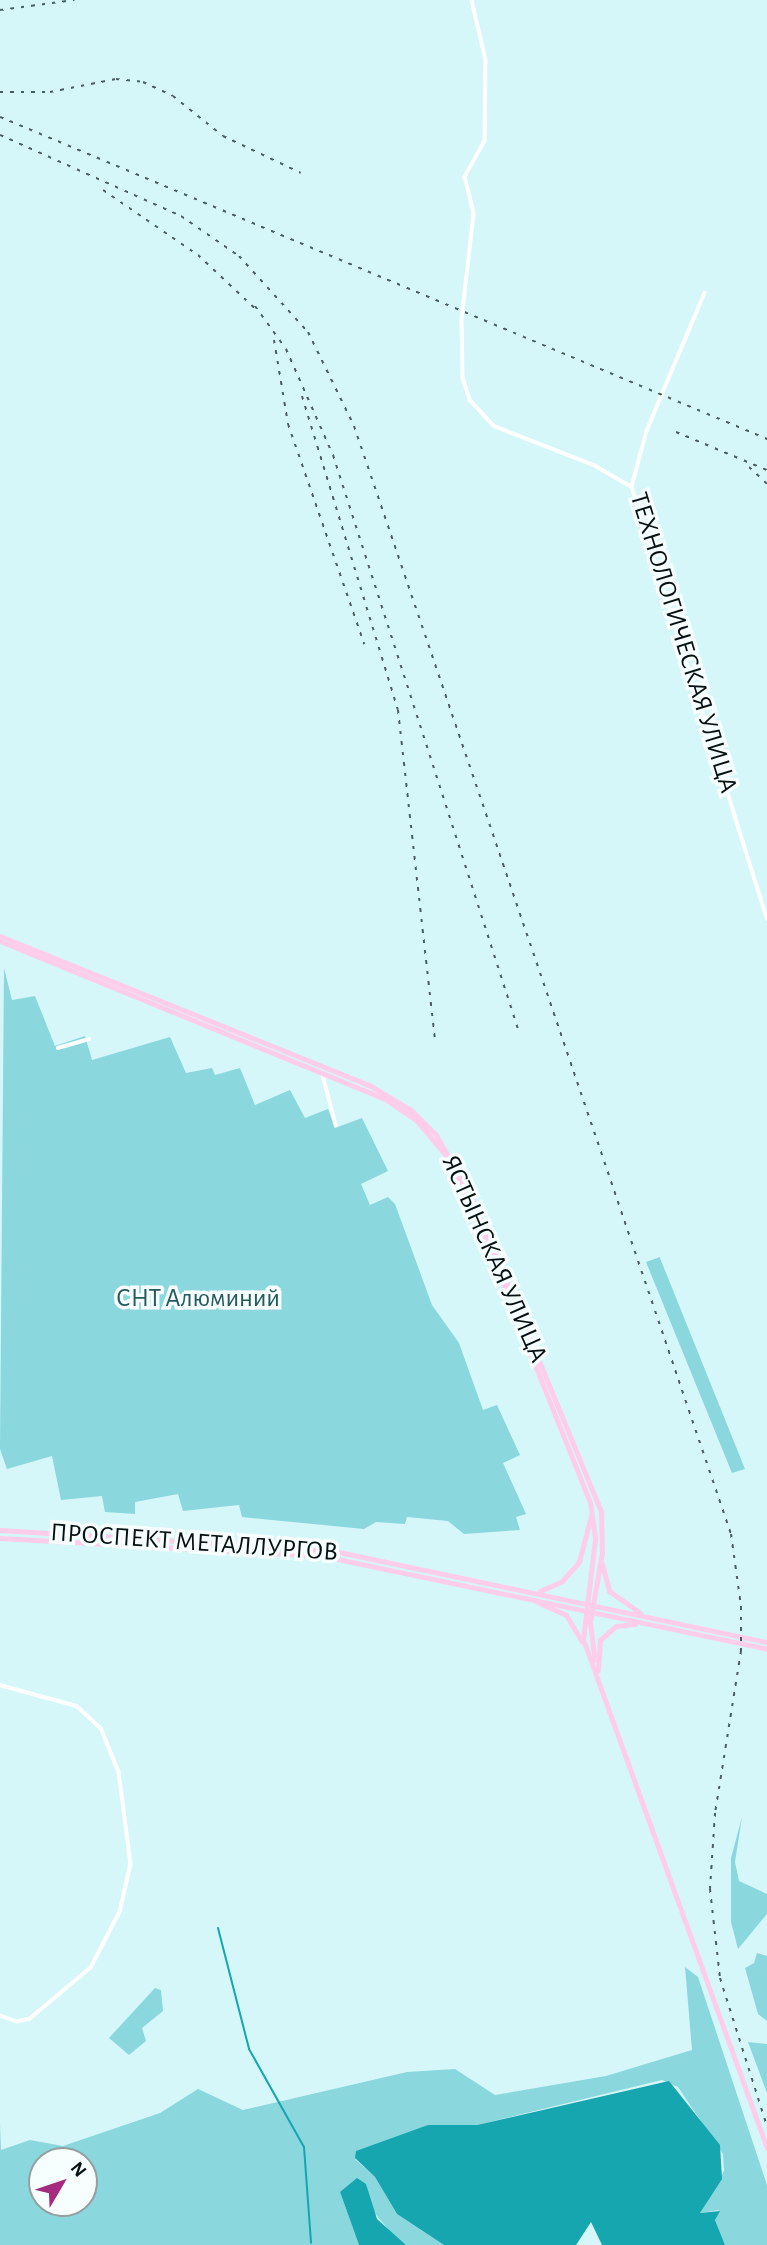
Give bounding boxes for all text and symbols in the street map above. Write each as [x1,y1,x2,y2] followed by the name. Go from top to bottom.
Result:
[622,489,744,797] street label: ТЕХНОЛОГИЧЕСКАЯ УЛИЦА
[434,1151,554,1367] street label: ЯСТЫНСКАЯ УЛИЦА
[116,1283,280,1315] park label: СНТ Алюминий
[49,1517,339,1569] street label: ПРОСПЕКТ МЕТАЛЛУРГОВ
[28,2147,98,2217] north arrow
[67,2159,90,2181] text: N

